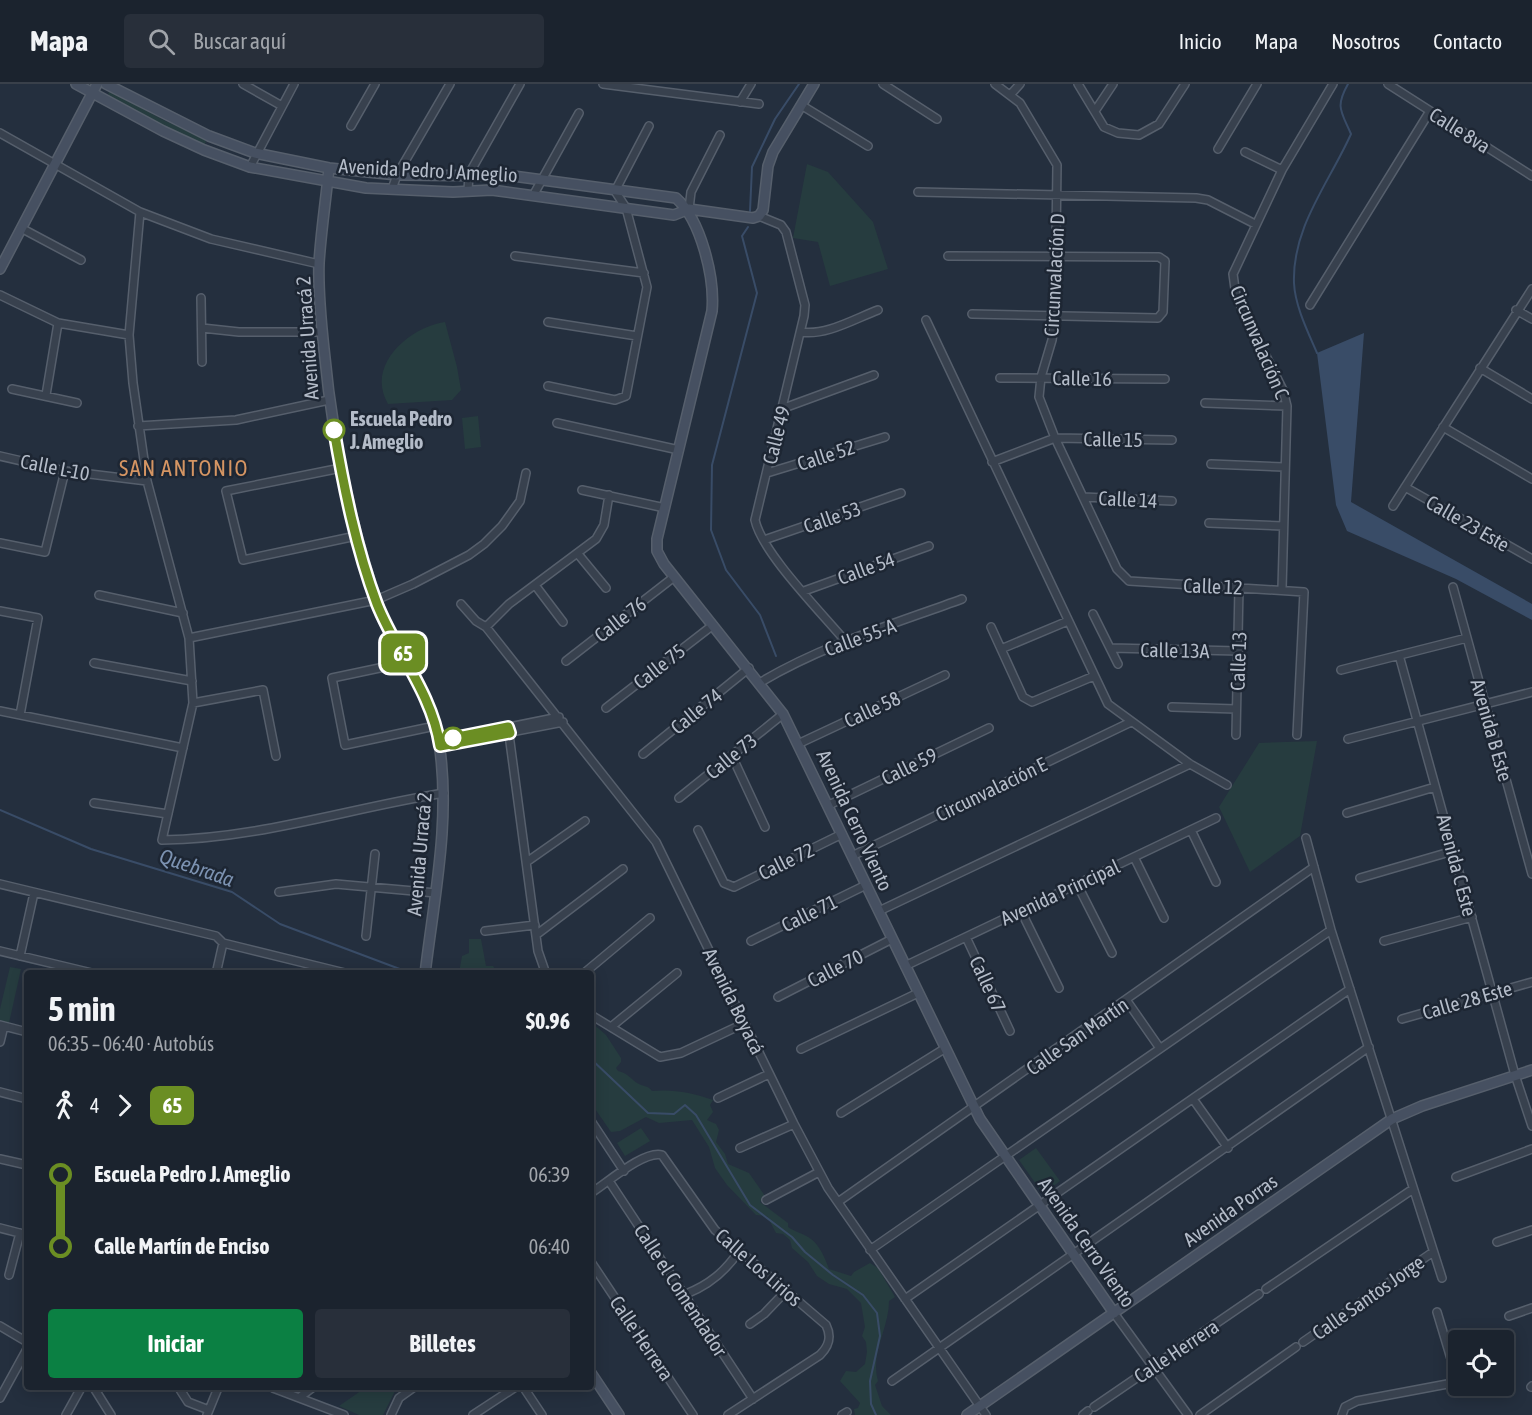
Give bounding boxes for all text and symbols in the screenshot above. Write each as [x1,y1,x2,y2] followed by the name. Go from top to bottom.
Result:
[124,14,544,68] search box
[30,25,88,57] text: Mapa
[145,25,178,58] icon: search
[193,28,286,54] text: Buscar aquí
[1179,29,1222,53] text: Inicio
[1255,29,1298,53] text: Mapa
[1331,29,1400,53] text: Nosotros
[1433,29,1502,53] text: Contacto
[1425,102,1495,158] street label: Calle 8va
[338,154,518,186] street label: Avenida Pedro J Ameglio
[1039,213,1069,337] street label: Circunvalación D
[291,275,323,401] street label: Avenida Urracá 2
[1226,282,1294,402] street label: Circunvalación C
[1052,366,1112,390] street label: Calle 16
[758,403,794,467] street label: Calle 49
[349,407,452,453] place label: Escuela Pedro J. Ameglio
[323,419,345,441] marker: Escuela Pedro J. Ameglio
[1083,427,1143,451] street label: Calle 15
[794,435,858,475] street label: Calle 52
[18,449,92,485] street label: Calle L-10
[119,455,249,481] district label: SAN ANTONIO
[1098,486,1158,512] street label: Calle 14
[1422,490,1514,556] street label: Calle 23 Este
[800,496,864,538] street label: Calle 53
[834,547,898,589] street label: Calle 54
[1183,573,1243,599] street label: Calle 12
[590,592,650,646] street label: Calle 76
[821,613,899,660] street label: Calle 55-A
[1225,631,1251,691] street label: Calle 13
[376,634,430,672] line badge: 65
[1140,638,1210,662] street label: Calle 13A
[629,639,689,693] street label: Calle 75
[393,641,413,665] text: 65
[1466,676,1518,784] street label: Avenida B Este
[666,683,726,739] street label: Calle 74
[840,686,904,732] street label: Calle 58
[442,727,464,749] unlabelled marker
[701,728,761,784] street label: Calle 73
[877,743,941,789] street label: Calle 59
[812,746,898,894] street label: Avenida Cerro Viento
[932,752,1051,826] street label: Circunvalación E
[402,791,436,917] street label: Avenida Urracá 2
[1432,811,1482,919] street label: Avenida C Este
[754,838,818,884] street label: Calle 72
[157,843,238,891] water label: Quebrada
[997,854,1124,930] street label: Avenida Principal
[777,890,841,936] street label: Calle 71
[698,944,770,1058] street label: Avenida Boyacá
[803,944,867,992] street label: Calle 70
[965,952,1011,1016] street label: Calle 67
[1419,976,1515,1024] street label: Calle 28 Este
[48,990,115,1028] text: 5 min
[1022,992,1132,1080] street label: Calle San Martín
[526,1008,570,1034] text: $0.96
[48,1032,214,1055] text: 06:35 – 06:40 · Autobús
[48,1089,81,1122] icon: walk
[108,1089,141,1122] icon: forward
[162,1093,182,1117] text: 65
[90,1094,99,1117] text: 4
[94,1161,291,1187] text: Escuela Pedro J. Ameglio
[529,1163,570,1186] text: 06:39
[1179,1169,1281,1251] street label: Avenida Porras
[1034,1173,1140,1311] street label: Avenida Cerro Viento
[630,1220,733,1361] street label: Calle el Comendador
[711,1223,807,1311] street label: Calle Los Lirios
[94,1233,270,1259] text: Calle Martín de Enciso
[529,1235,570,1258] text: 06:40
[1308,1250,1428,1344] street label: Calle Santos Jorge
[605,1291,679,1385] street label: Calle Herrera
[48,1309,303,1378] button: Iniciar
[315,1309,570,1378] button: Billetes
[1129,1314,1223,1388] street label: Calle Herrera
[1448,1330,1514,1396] map controls
[1448,1330,1514,1396] button: locate

